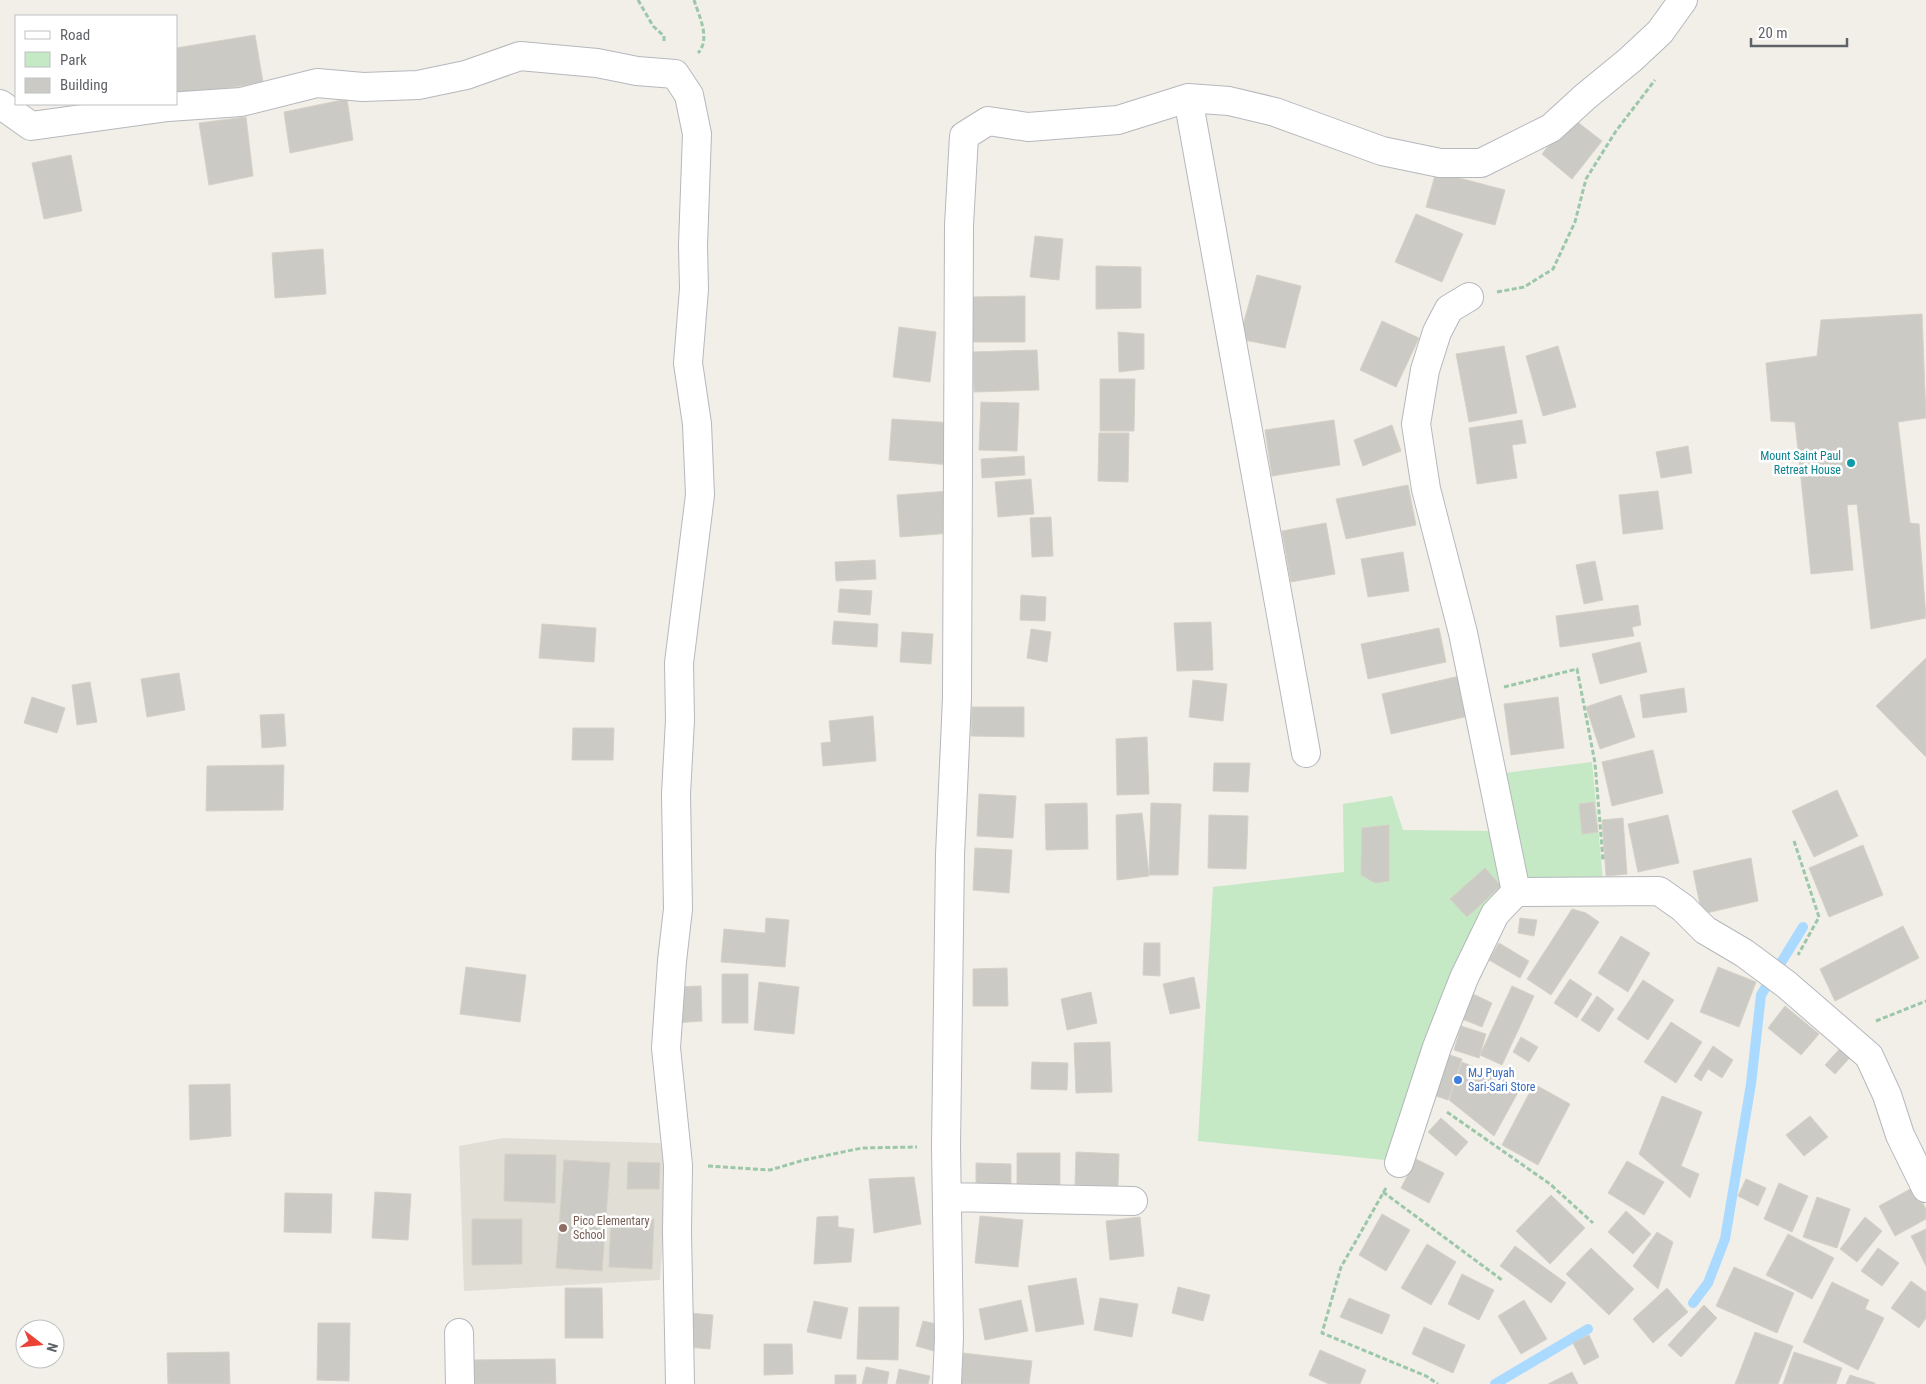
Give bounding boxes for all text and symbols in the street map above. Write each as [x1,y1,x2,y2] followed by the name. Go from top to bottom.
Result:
[15,15,178,105] legend
[1751,15,1847,47] scale bar
[1758,24,1788,42] text: 20 m
[60,26,90,44] text: Road
[60,51,87,69] text: Park
[60,76,108,94] text: Building
[1760,449,1841,477] place label: Mount Saint Paul Retreat House
[1845,457,1857,469] marker: Mount Saint Paul Retreat House
[1468,1066,1536,1094] place label: MJ Puyah Sari-Sari Store
[1452,1074,1464,1086] marker: MJ Puyah Sari-Sari Store
[573,1214,650,1242] place label: Pico Elementary School
[557,1222,569,1234] marker: Pico Elementary School
[15,1319,65,1369] north arrow
[44,1341,61,1354] text: N

